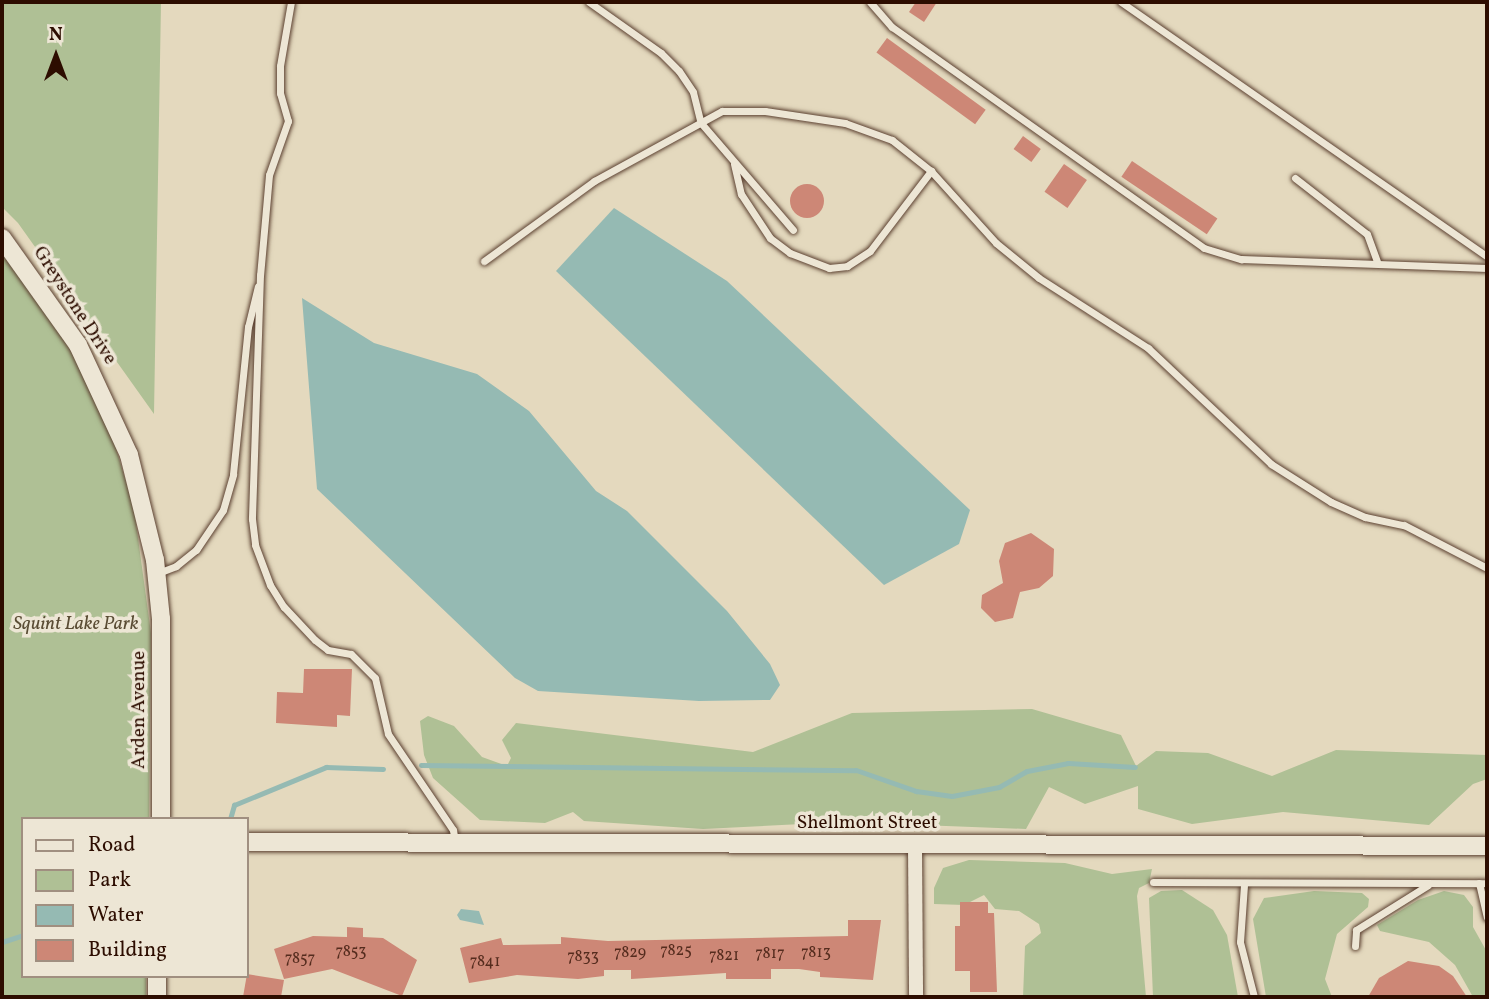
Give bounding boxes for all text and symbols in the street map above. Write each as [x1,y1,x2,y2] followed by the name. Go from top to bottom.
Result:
[21,21,91,91] north arrow
[49,22,63,48] text: N
[27,243,121,369] street label: Greystone Drive
[13,614,139,636] park label: Squint Lake Park
[129,651,151,769] street label: Arden Avenue
[797,813,937,835] street label: Shellmont Street
[21,817,248,978] legend
[88,831,135,860] text: Road
[88,866,131,895] text: Park
[88,901,144,930] text: Water
[88,936,167,965] text: Building
[660,941,692,961] house number: 7825
[335,942,367,962] house number: 7853
[614,943,646,963] house number: 7829
[801,943,831,963] house number: 7813
[755,944,785,964] house number: 7817
[709,946,739,966] house number: 7821
[567,947,599,967] house number: 7833
[285,949,315,969] house number: 7857
[470,952,500,972] house number: 7841

